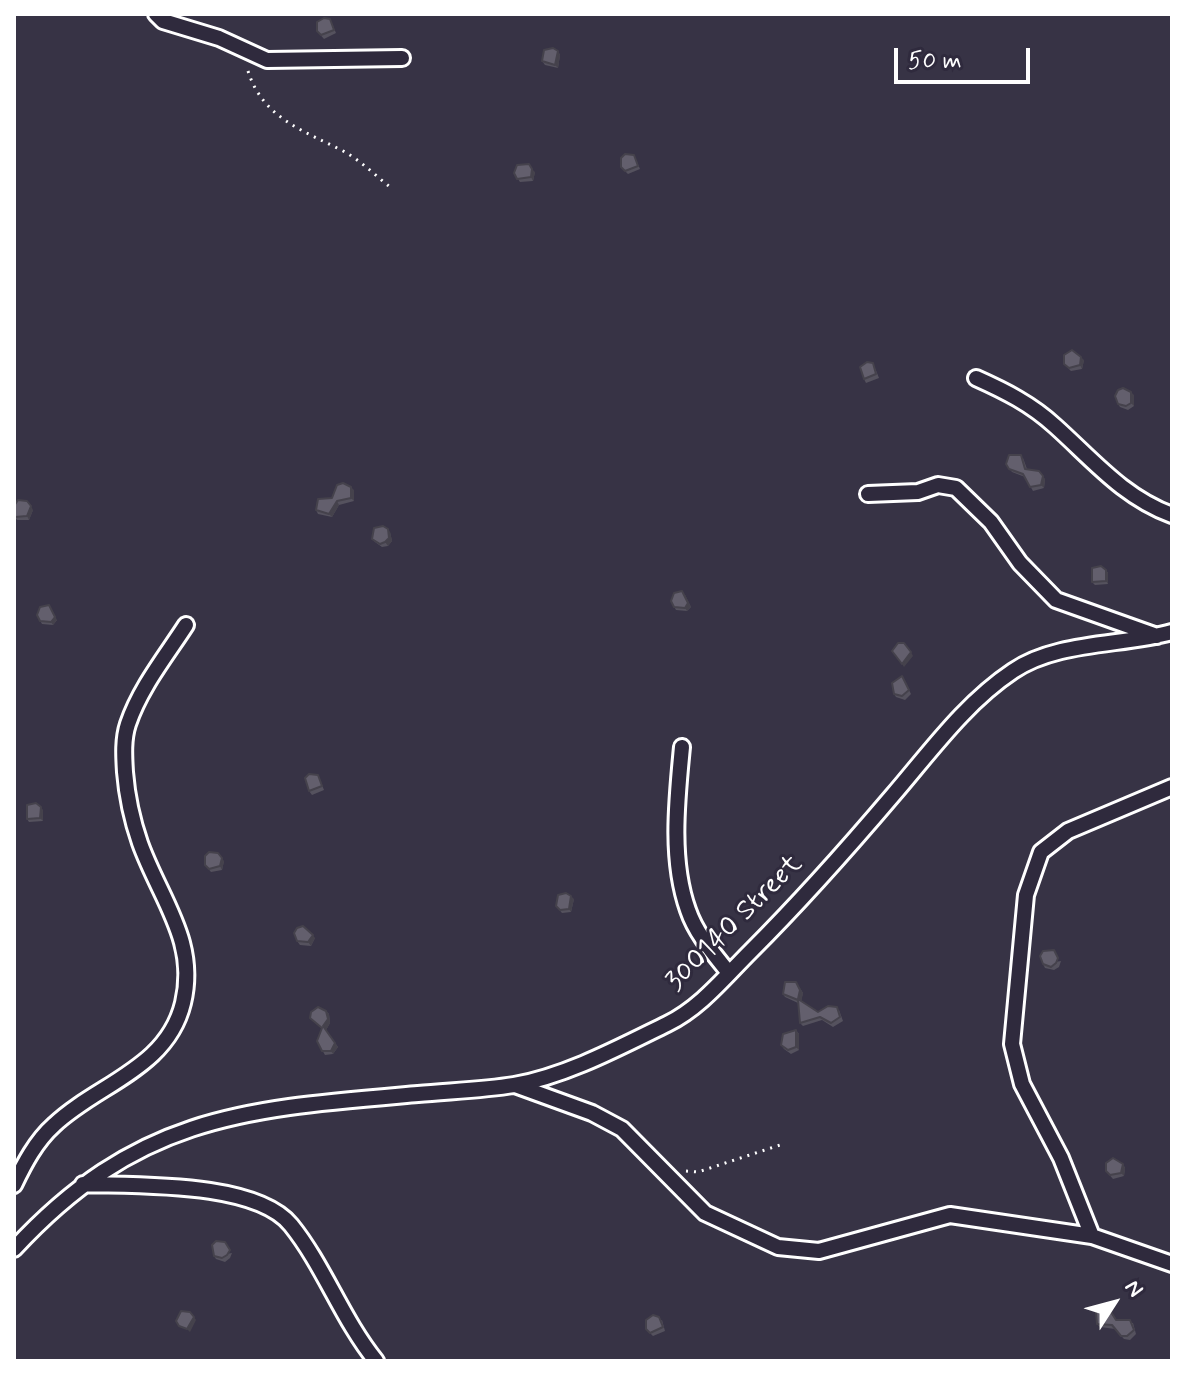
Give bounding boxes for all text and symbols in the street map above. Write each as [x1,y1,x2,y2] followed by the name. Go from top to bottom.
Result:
[898,32,1034,82] scale bar
[908,46,962,77] text: 50 m
[660,849,810,999] street label: 300140 Street
[1074,1263,1154,1343] north arrow
[1118,1275,1149,1303] text: N

